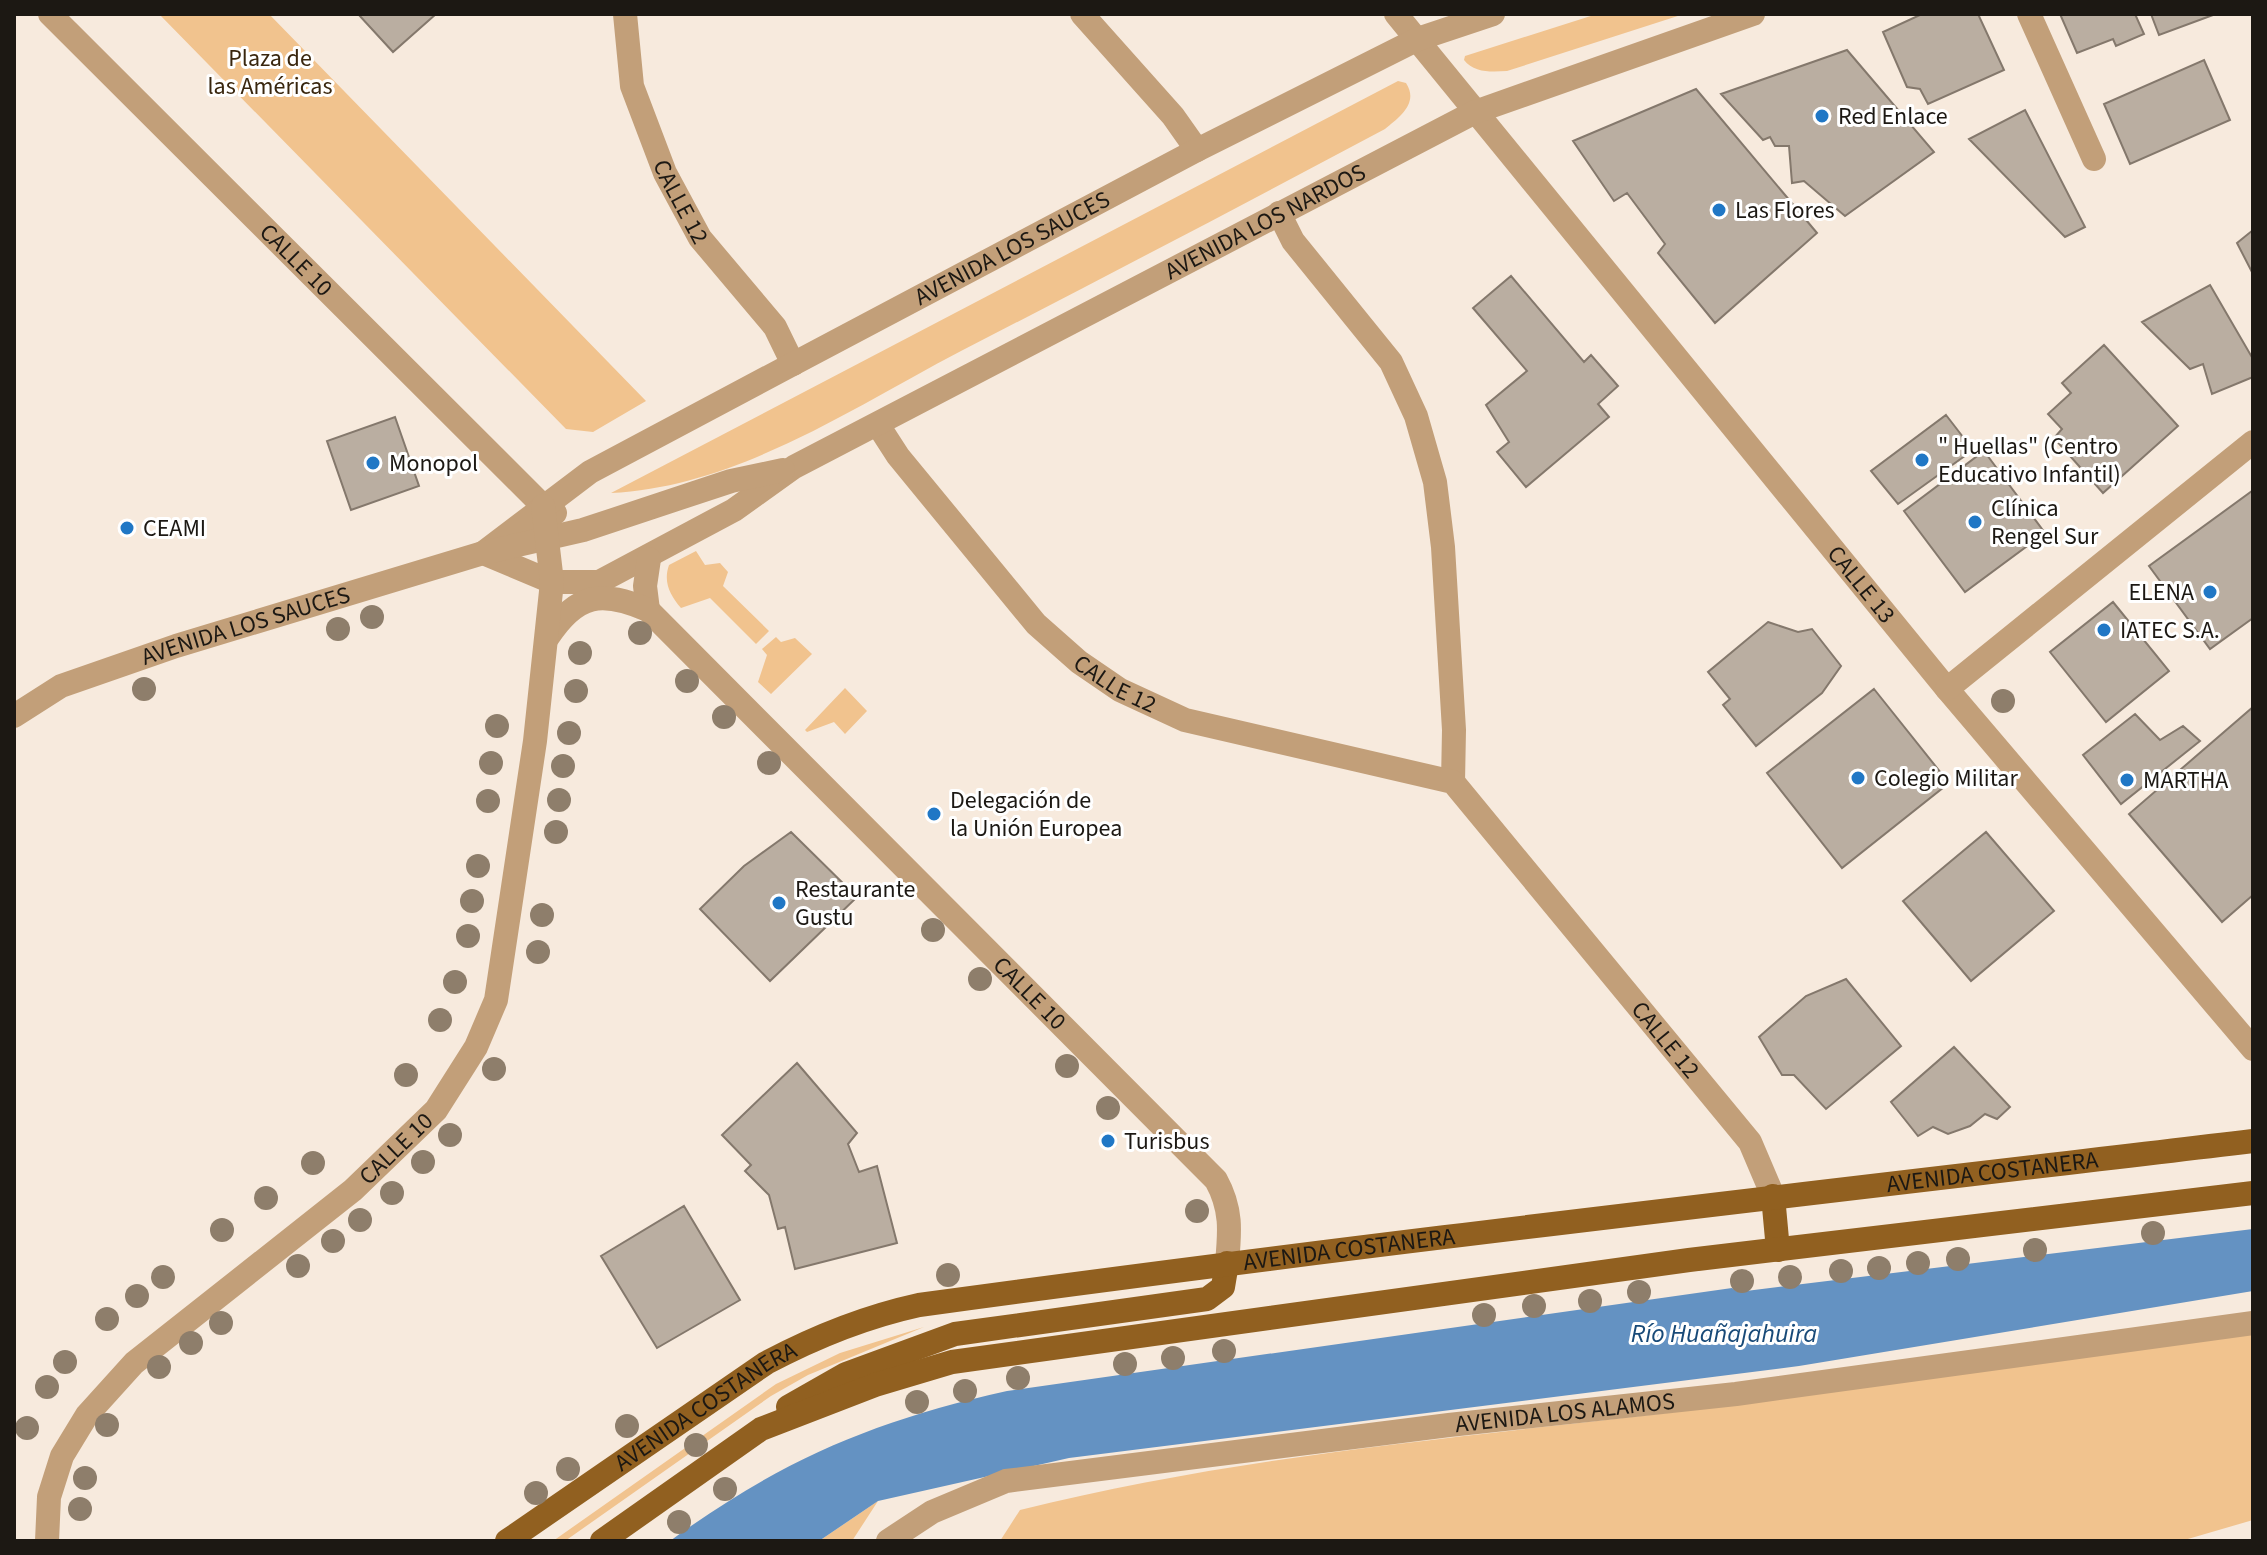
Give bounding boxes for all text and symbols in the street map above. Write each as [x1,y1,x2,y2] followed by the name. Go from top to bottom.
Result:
[208,41,333,104] park label: Plaza de las Américas
[1838,99,1948,134] place label: Red Enlace
[1813,107,1831,125] marker: Red Enlace
[1158,154,1372,288] street label: AVENIDA LOS NARDOS
[644,155,718,250] street label: CALLE 12
[908,182,1116,314] street label: AVENIDA LOS SAUCES
[1735,193,1835,228] place label: Las Flores
[1710,201,1728,219] marker: Las Flores
[252,215,341,305] street label: CALLE 10
[1938,429,2121,492] place label: " Huellas" (Centro Educativo Infantil)
[389,446,478,481] place label: Monopol
[1913,451,1931,469] marker: " Huellas" (Centro Educativo Infantil)
[364,454,382,472] marker: Monopol
[1991,491,2099,554] place label: Clínica Rengel Sur
[143,511,206,546] place label: CEAMI
[1966,513,1984,531] marker: Clínica Rengel Sur
[118,519,136,537] marker: CEAMI
[1819,538,1904,631] street label: CALLE 13
[2128,575,2194,610] place label: ELENA
[136,577,354,674] street label: AVENIDA LOS SAUCES
[2201,583,2219,601] marker: ELENA
[2120,613,2220,648] place label: IATEC S.A.
[2095,621,2113,639] marker: IATEC S.A.
[1066,646,1162,722] street label: CALLE 12
[1874,761,2018,796] place label: Colegio Militar
[2143,763,2228,798] place label: MARTHA
[1849,769,1867,787] marker: Colegio Militar
[2118,771,2136,789] marker: MARTHA
[950,783,1122,846] place label: Delegación de la Unión Europea
[925,805,943,823] marker: Delegación de la Unión Europea
[795,872,915,935] place label: Restaurante Gustu
[770,894,788,912] marker: Restaurante Gustu
[985,948,1074,1038] street label: CALLE 10
[1623,993,1708,1086] street label: CALLE 12
[351,1104,441,1193] street label: CALLE 10
[1124,1124,1209,1159] place label: Turisbus
[1099,1132,1117,1150] marker: Turisbus
[1884,1142,2100,1202] street label: AVENIDA COSTANERA
[1241,1219,1457,1280] street label: AVENIDA COSTANERA
[1631,1315,1817,1352] water label: Río Huañajahuira
[607,1333,803,1480] street label: AVENIDA COSTANERA
[1453,1383,1676,1442] street label: AVENIDA LOS ALAMOS

